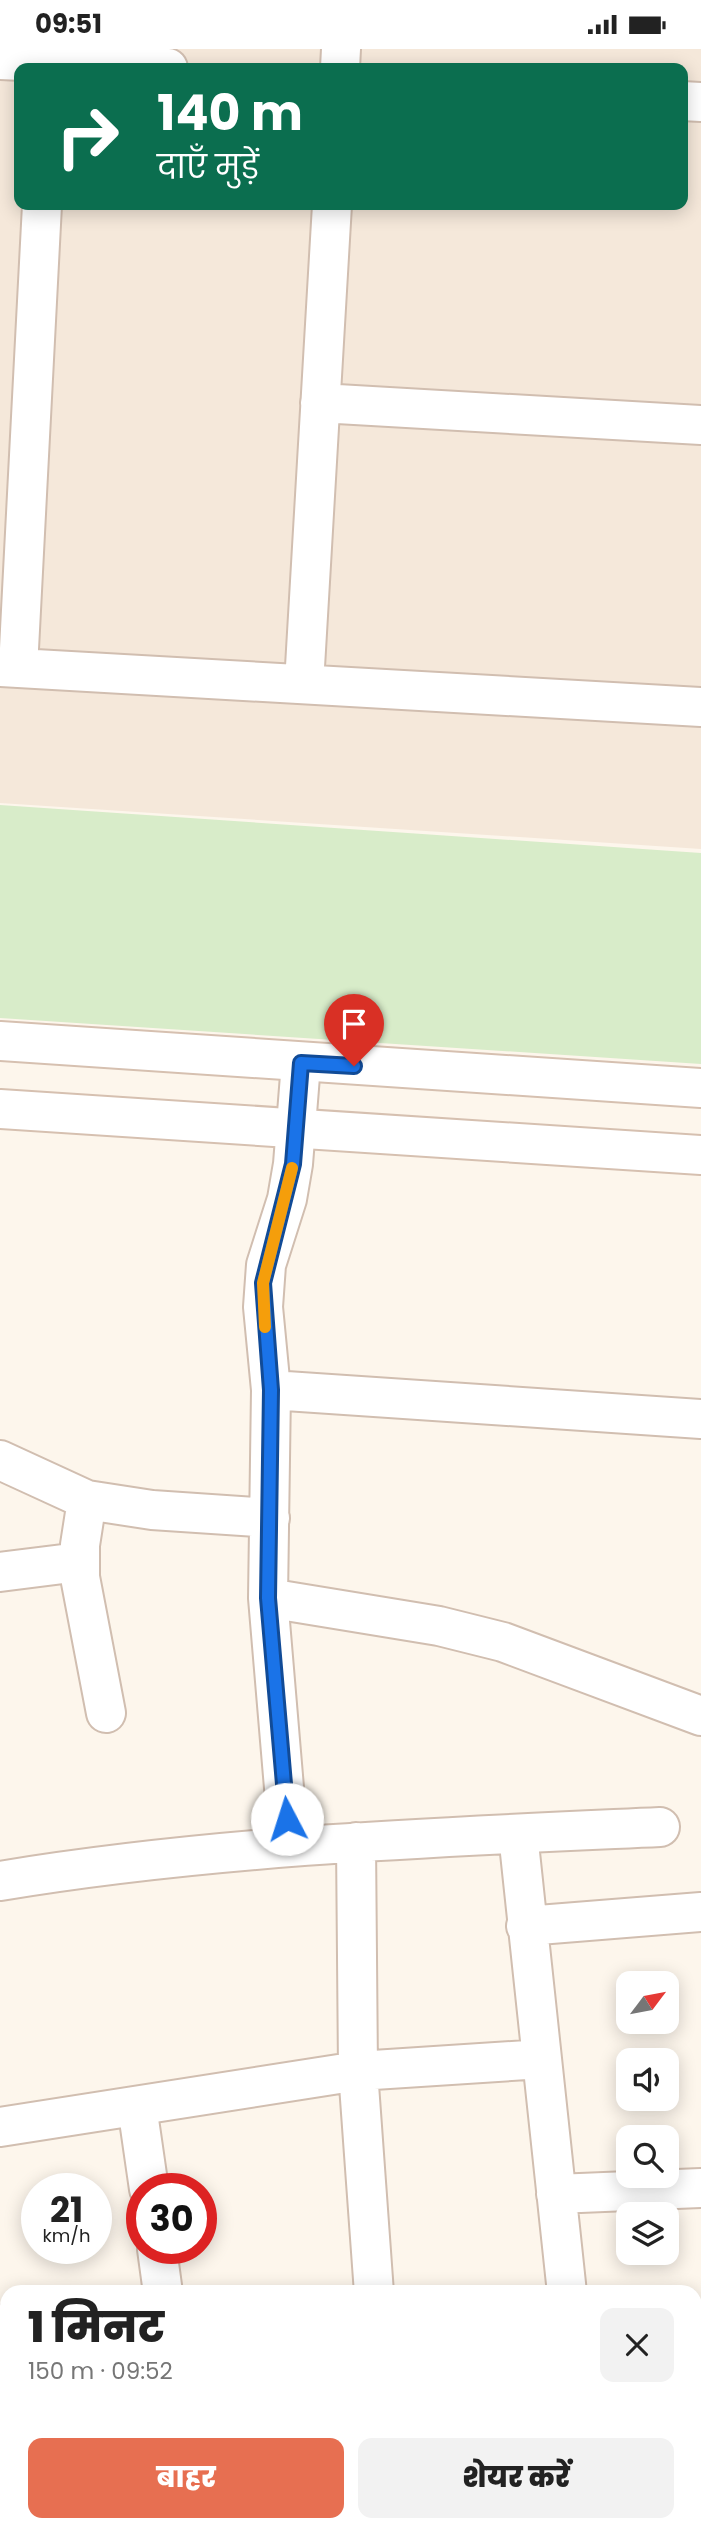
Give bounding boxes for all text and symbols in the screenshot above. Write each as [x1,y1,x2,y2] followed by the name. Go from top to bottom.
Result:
[35,6,102,42] text: 09:51
[157,79,303,147] text: 140 m
[42,91,133,182] icon: right
[157,144,259,189] text: दाएँ मुड़ें
[324,994,384,1066] pin
[335,1005,373,1043] icon: arrive
[250,1782,324,1856] position arrow
[616,1971,679,2033] north arrow
[616,1971,679,2265] map controls
[616,2048,679,2111] button: sound
[616,2125,679,2188] button: search
[126,2173,217,2264] speed limit sign: 30
[50,2185,83,2234] text: 21
[616,2202,679,2265] button: layers
[43,2223,90,2248] text: km/h
[28,2298,164,2357] text: 1 मिनट
[600,2308,674,2382] button: close
[28,2355,173,2387] text: 150 m · 09:52
[28,2438,344,2518] button: बाहर
[358,2438,674,2518] button: शेयर करें

